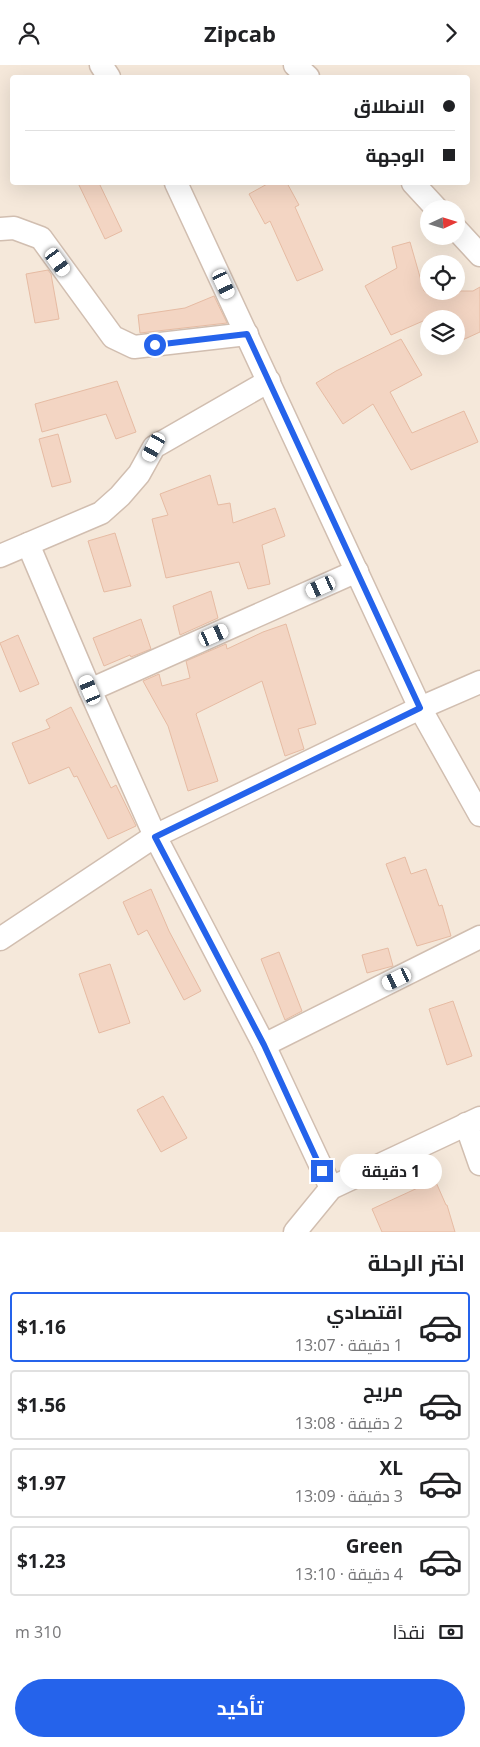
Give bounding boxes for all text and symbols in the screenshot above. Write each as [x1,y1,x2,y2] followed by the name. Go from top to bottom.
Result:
[204,18,276,48] text: Zipcab
[15,19,43,47] icon: person
[437,19,465,47] icon: forward
[354,93,425,119] text: الانطلاق
[365,142,425,168] text: الوجهة
[420,200,465,245] north arrow
[420,200,465,355] map controls
[43,245,72,279] car
[420,255,465,300] button: locate
[210,267,237,301] car
[420,310,465,355] button: layers
[144,334,166,356] route start
[140,430,167,464] car
[304,574,337,600] car
[197,622,230,648] car
[77,673,102,707] car
[380,966,413,992] car
[340,1153,442,1189] callout: 1 دقيقة
[311,1160,333,1182] route end
[362,1160,420,1182] text: 1 دقيقة
[368,1247,465,1277] text: اختر الرحلة
[327,1299,403,1325] text: اقتصادي
[418,1305,463,1350] icon: car
[17,1314,66,1340] text: $1.16
[295,1334,403,1356] text: 1 دقيقة · 13:07
[363,1377,403,1403] text: مريح
[418,1383,463,1428] icon: car
[17,1392,66,1418] text: $1.56
[295,1412,403,1434] text: 2 دقيقة · 13:08
[380,1455,403,1481] text: XL
[418,1461,463,1506] icon: car
[17,1470,66,1496] text: $1.97
[295,1485,403,1507] text: 3 دقيقة · 13:09
[346,1533,403,1559] text: Green
[418,1539,463,1584] icon: car
[17,1548,66,1574] text: $1.23
[295,1563,403,1585] text: 4 دقيقة · 13:10
[437,1618,465,1646] icon: cash
[393,1619,425,1645] text: نقدًا
[15,1621,61,1643] text: 310 m
[15,1679,465,1737] button: تأكيد

